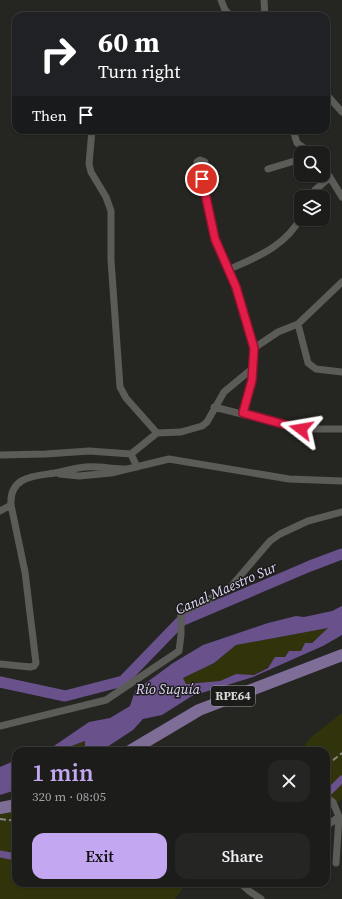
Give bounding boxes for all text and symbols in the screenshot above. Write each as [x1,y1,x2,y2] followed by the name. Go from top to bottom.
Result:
[98,23,160,61] text: 60 m
[32,28,84,80] icon: right
[98,59,180,84] text: Turn right
[75,104,97,126] icon: arrive
[32,105,67,126] text: Then
[294,146,330,226] map controls
[294,146,330,182] button: search
[185,162,219,196] pin
[191,168,213,190] icon: arrive
[294,190,330,226] button: layers
[280,408,322,450] position arrow
[172,557,280,619] water label: Canal Maestro Sur
[135,679,201,699] water label: Río Suquía
[211,686,255,706] road number: RPE64
[32,756,94,789] text: 1 min
[268,760,310,802] button: close
[32,788,106,805] text: 320 m · 08:05
[32,833,167,879] button: Exit
[175,833,310,879] button: Share

